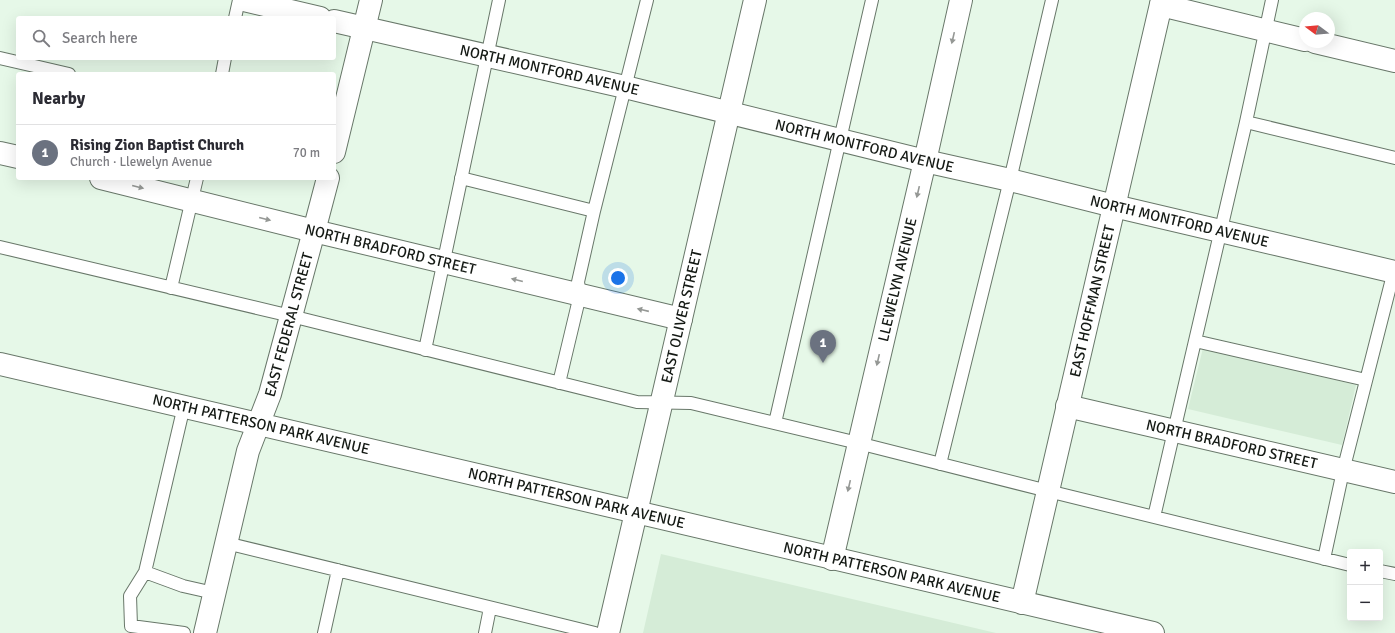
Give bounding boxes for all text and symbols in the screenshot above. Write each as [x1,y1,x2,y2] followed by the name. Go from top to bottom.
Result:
[1299,12,1335,48] north arrow
[16,16,336,60] search box
[30,27,52,49] icon: search
[62,29,138,47] text: Search here
[949,32,955,44] one-way arrow
[458,41,641,99] street label: NORTH MONTFORD AVENUE
[32,88,85,109] text: Nearby
[773,115,956,176] street label: NORTH MONTFORD AVENUE
[70,136,244,154] text: Rising Zion Baptist Church
[41,145,49,161] text: 1
[293,145,320,161] text: 70 m
[70,154,212,170] text: Church · Llewelyn Avenue
[132,185,145,191] one-way arrow
[915,186,921,198] one-way arrow
[1088,191,1271,251] street label: NORTH MONTFORD AVENUE
[259,216,271,222] one-way arrow
[874,216,920,343] street label: LLEWELYN AVENUE
[303,220,478,279] street label: NORTH BRADFORD STREET
[1066,223,1119,379] street label: EAST HOFFMAN STREET
[657,247,706,385] street label: EAST OLIVER STREET
[261,250,317,399] street label: EAST FEDERAL STREET
[608,268,628,288] your location
[510,276,523,282] one-way arrow
[637,306,649,312] one-way arrow
[810,330,836,363] pin: 1
[875,353,881,366] one-way arrow
[151,390,371,458] street label: NORTH PATTERSON PARK AVENUE
[1144,416,1320,473] street label: NORTH BRADFORD STREET
[466,464,687,532] street label: NORTH PATTERSON PARK AVENUE
[845,480,851,492] one-way arrow
[782,538,1002,606] street label: NORTH PATTERSON PARK AVENUE
[1347,549,1383,621] map controls
[1347,549,1383,585] button: +
[1347,585,1383,621] button: −

